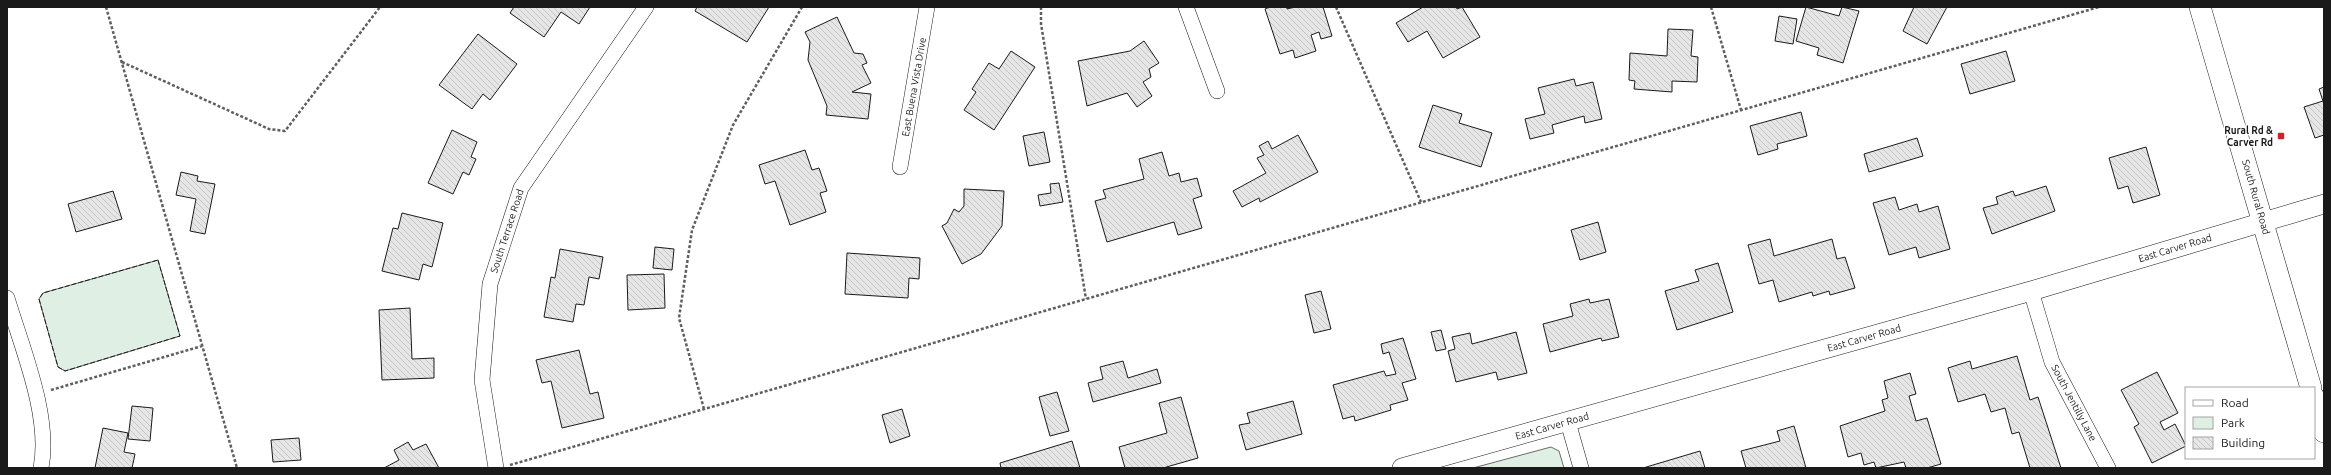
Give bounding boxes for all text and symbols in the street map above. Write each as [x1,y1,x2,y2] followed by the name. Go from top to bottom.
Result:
[900,37,928,137] street label: East Buena Vista Drive
[2224,125,2273,148] place label: Rural Rd & Carver Rd
[2276,131,2286,141] marker: Rural Rd & Carver Rd
[2240,158,2272,236] street label: South Rural Road
[488,188,526,274] street label: South Terrace Road
[2137,232,2213,264] street label: East Carver Road
[1826,322,1902,354] street label: East Carver Road
[2049,363,2099,443] street label: South Jentilly Lane
[2185,387,2315,459] legend
[2221,396,2249,409] text: Road
[1514,410,1590,442] street label: East Carver Road
[2221,416,2245,429] text: Park
[2221,436,2265,449] text: Building

